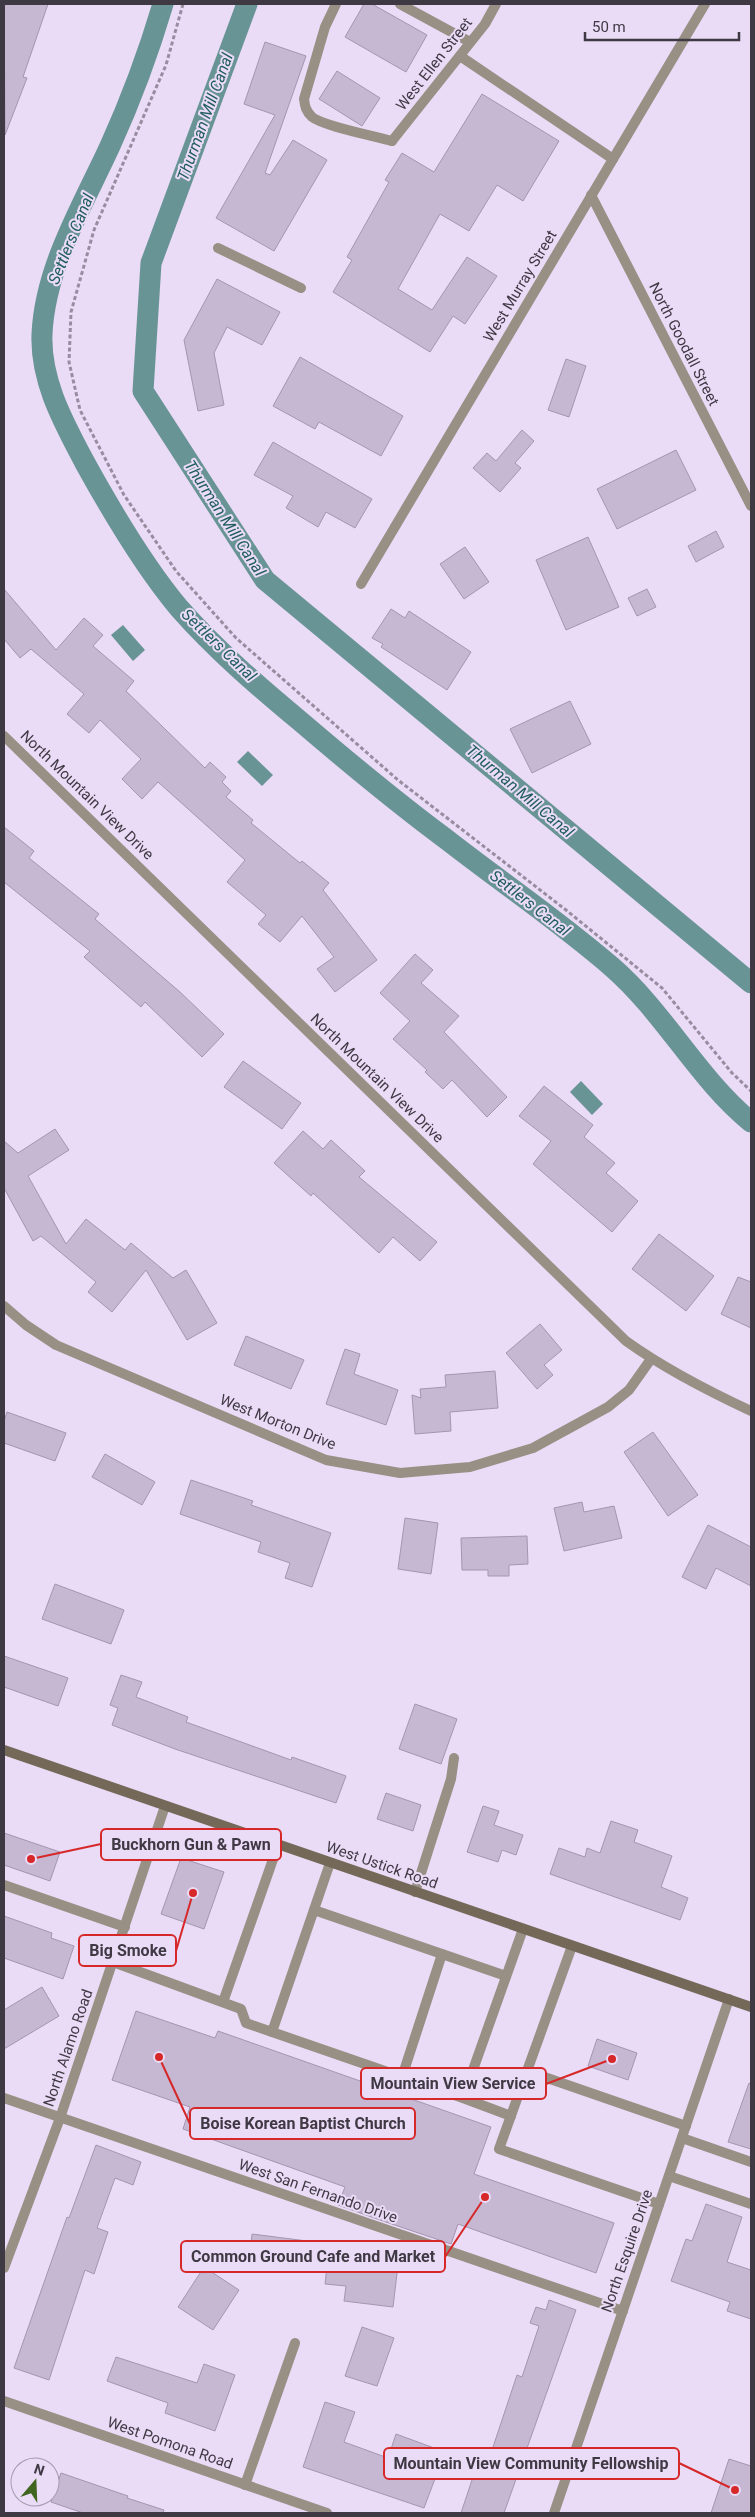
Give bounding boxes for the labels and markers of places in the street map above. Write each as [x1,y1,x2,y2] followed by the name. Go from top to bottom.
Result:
[101,1829,281,1860] callout: Buckhorn Gun & Pawn
[79,1935,176,1966] callout: Big Smoke
[361,2068,546,2099] callout: Mountain View Service
[190,2108,415,2139] callout: Boise Korean Baptist Church
[181,2241,445,2272] callout: Common Ground Cafe and Market
[384,2448,679,2479] callout: Mountain View Community Fellowship

